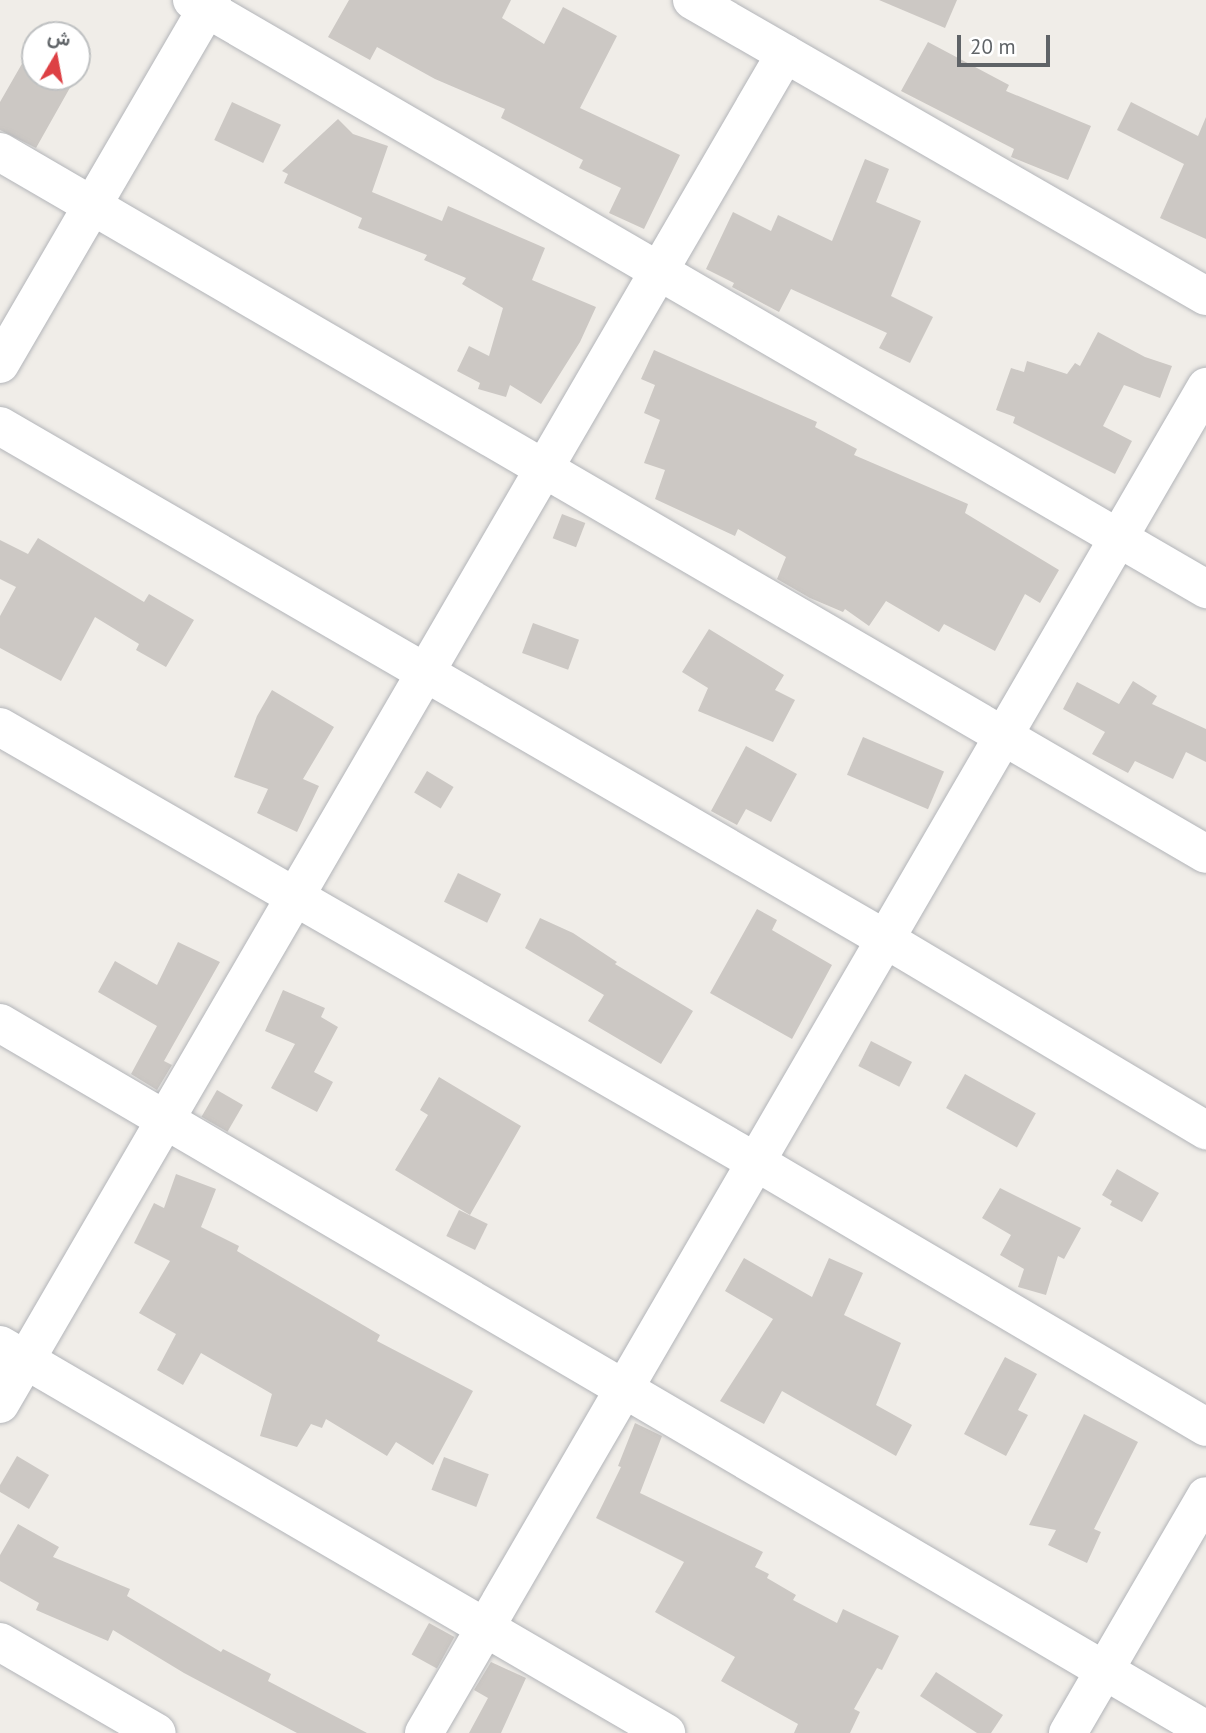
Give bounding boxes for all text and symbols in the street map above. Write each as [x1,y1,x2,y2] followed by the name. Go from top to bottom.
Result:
[21,21,91,91] north arrow
[961,21,1054,65] scale bar
[46,23,73,51] text: ش
[970,33,1016,60] text: 20 m

